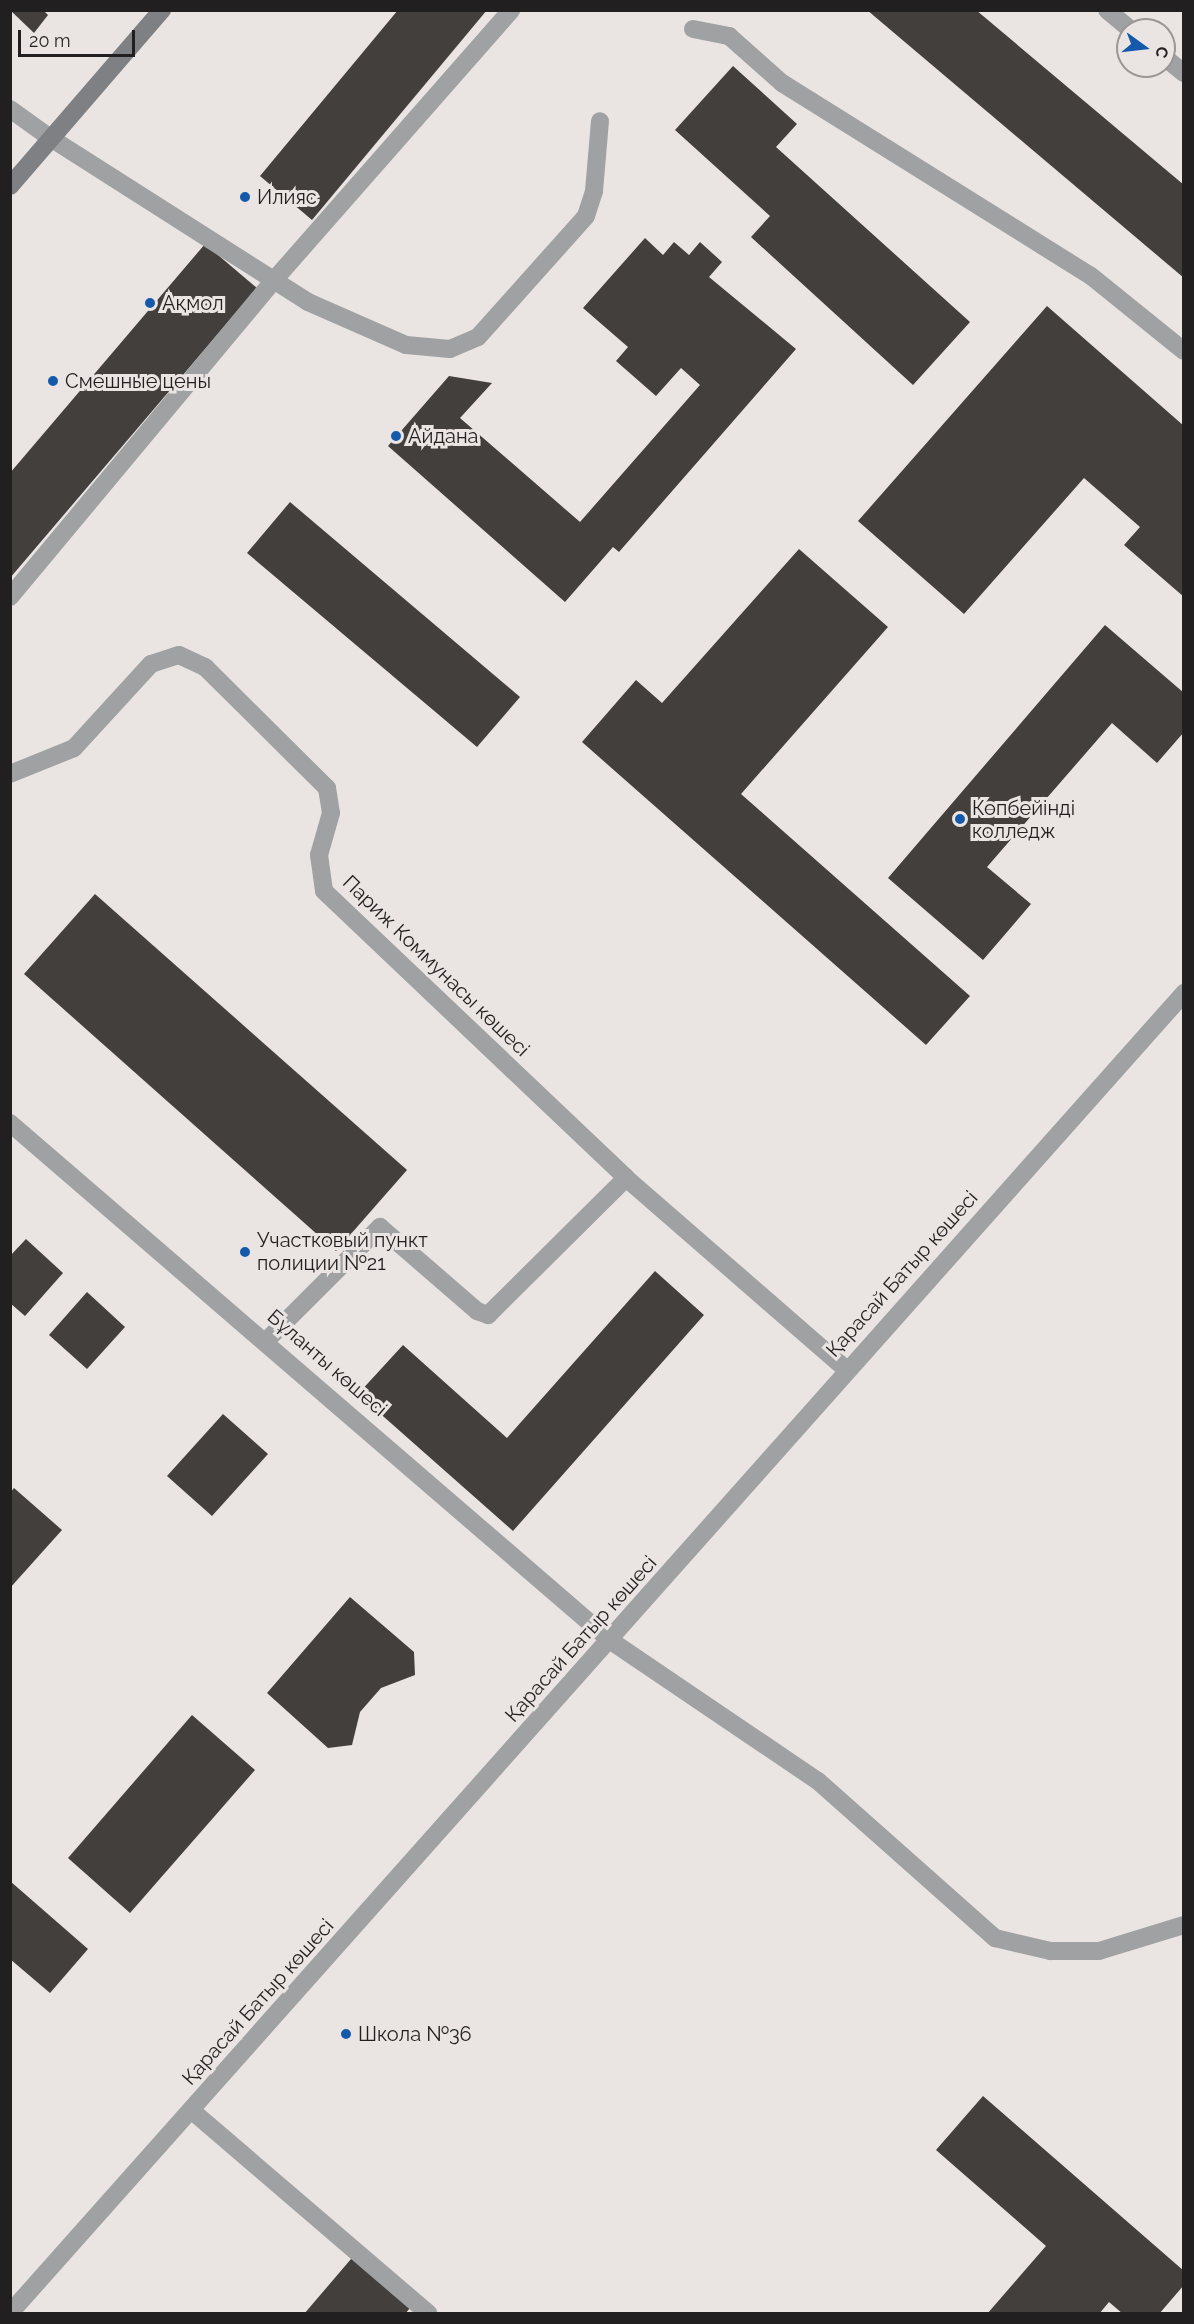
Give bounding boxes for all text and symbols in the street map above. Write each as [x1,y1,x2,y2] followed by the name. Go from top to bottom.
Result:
[21,18,138,56] scale bar
[1116,18,1176,78] north arrow
[29,30,71,51] text: 20 m
[1151,44,1173,60] text: С
[257,185,317,209] place label: Илияс
[238,190,252,204] marker: Илияс
[162,291,224,315] place label: Ақмол
[143,296,157,310] marker: Ақмол
[65,369,211,393] place label: Смешные цены
[46,374,60,388] marker: Смешные цены
[408,424,478,448] place label: Айдана
[389,429,403,443] marker: Айдана
[972,796,1075,843] place label: Көпбейінді колледж
[953,812,967,826] marker: Көпбейінді колледж
[338,871,534,1061] street label: Париж Коммунасы көшесі
[821,1186,983,1362] street label: Қарасай Батыр көшесі
[257,1228,428,1275] place label: Участковый пункт полиции №21
[238,1245,252,1259] marker: Участковый пункт полиции №21
[262,1305,392,1421] street label: Бұланты көшесі
[500,1551,662,1727] street label: Қарасай Батыр көшесі
[177,1914,339,2090] street label: Қарасай Батыр көшесі
[358,2022,472,2046] place label: Школа №36
[339,2027,353,2041] marker: Школа №36

